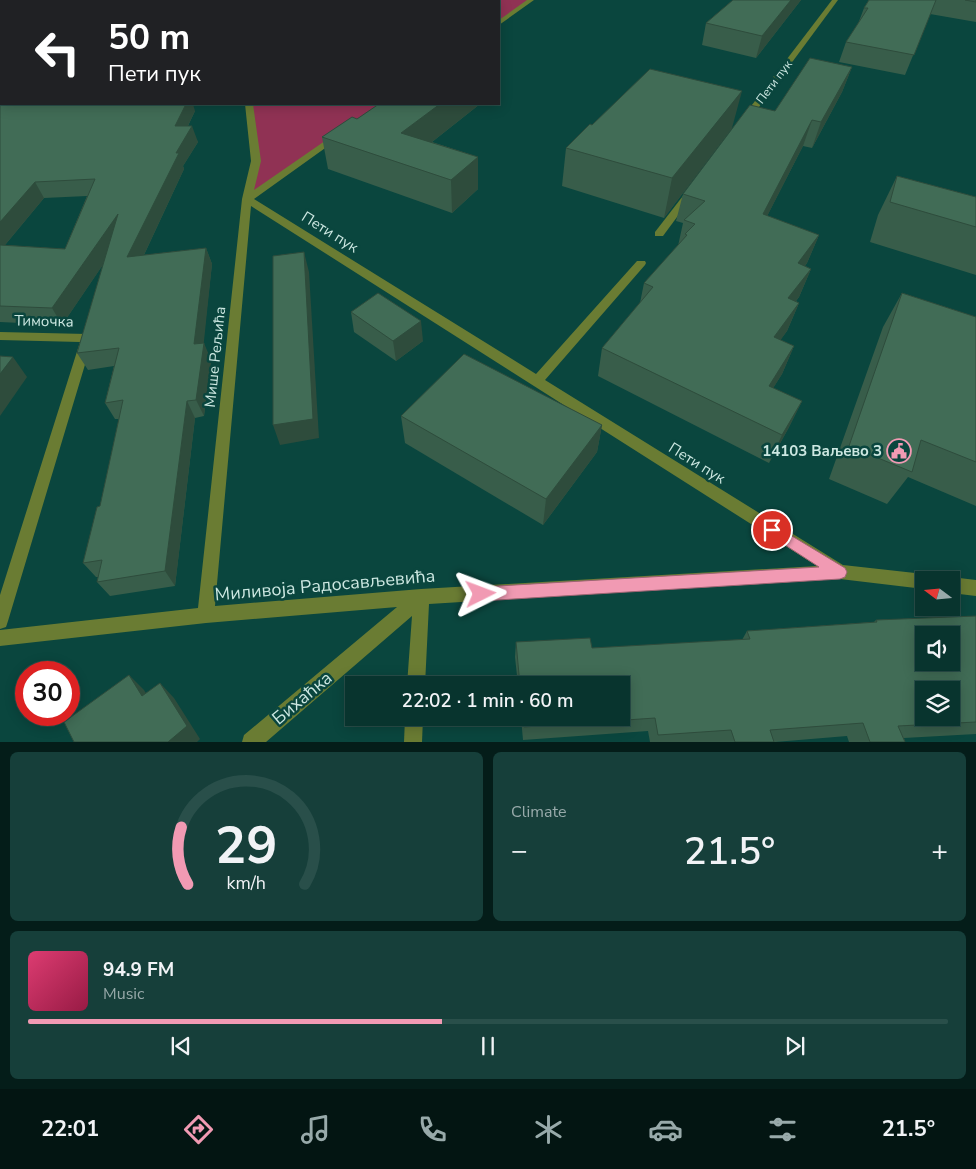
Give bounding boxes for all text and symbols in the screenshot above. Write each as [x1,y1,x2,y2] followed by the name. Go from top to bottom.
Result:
[108,14,190,61] text: 50 m
[25,20,90,85] icon: left
[752,56,796,107] street label: Пети пук
[108,59,201,89] text: Пети пук
[298,207,362,257] street label: Пети пук
[200,305,230,409] street label: Мише Рељића
[14,310,74,332] street label: Тимочка
[665,438,729,488] street label: Пети пук
[886,438,912,464] public building icon: 14103 Ваљево 3
[762,441,882,461] place label: 14103 Ваљево 3
[751,509,793,551] pin
[758,516,786,544] icon: arrive
[214,563,436,607] street label: Миливоја Радосављевића
[454,567,506,619] position arrow
[915,571,960,616] north arrow
[915,571,960,726] map controls
[915,626,960,671] button: sound
[15,661,80,726] speed limit sign: 30
[267,666,337,730] street label: Бихаћка
[915,681,960,726] button: layers
[402,688,573,714] text: 22:02 · 1 min · 60 m
[511,801,566,823] text: Climate
[215,810,278,881] text: 29
[684,826,775,877] text: 21.5°
[511,832,528,870] text: −
[931,832,948,870] text: +
[227,871,266,895] text: km/h
[103,957,174,983] text: 94.9 FM
[103,983,144,1005] text: Music
[167,1032,195,1060] icon: previous
[474,1032,502,1060] icon: pause
[781,1032,809,1060] icon: next
[181,1112,216,1147] icon: directions
[298,1112,333,1147] icon: music
[415,1112,450,1147] icon: phone
[531,1112,566,1147] icon: climate
[648,1112,683,1147] icon: car
[765,1112,800,1147] icon: filters
[41,1114,99,1144] text: 22:01
[882,1114,935,1144] text: 21.5°

